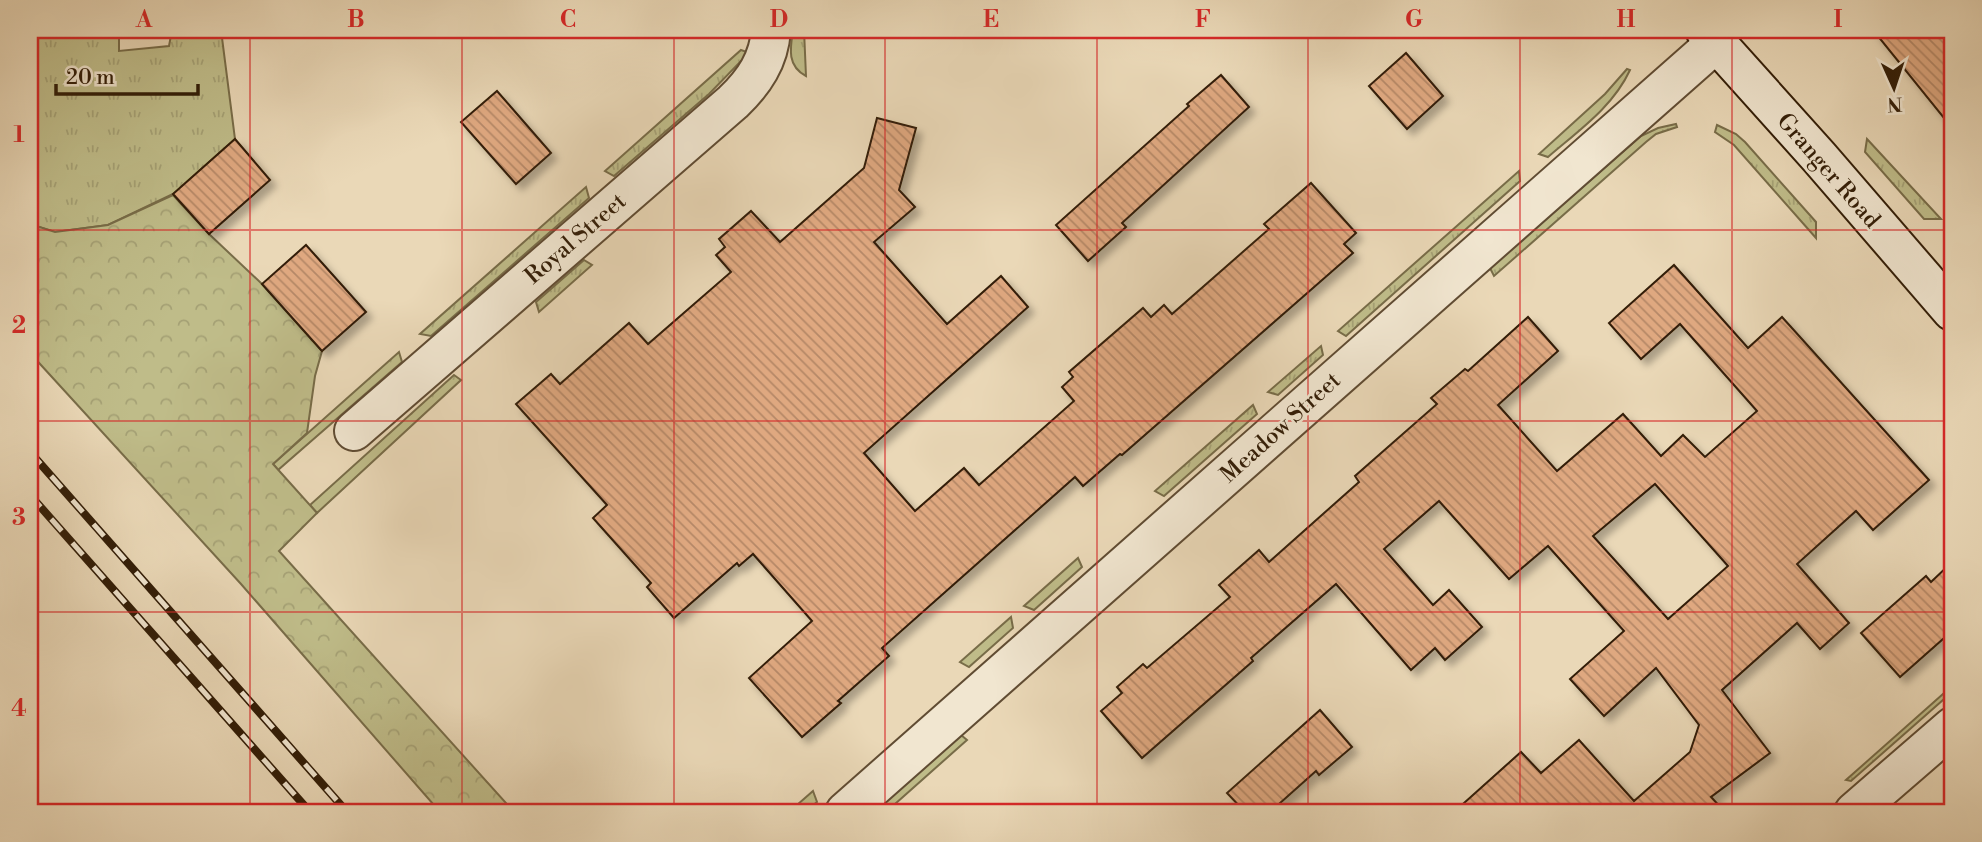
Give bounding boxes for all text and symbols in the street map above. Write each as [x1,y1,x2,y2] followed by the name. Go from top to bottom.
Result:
[135,6,153,34] text: A
[347,6,365,34] text: B
[560,6,576,34] text: C
[770,6,788,34] text: D
[983,6,999,34] text: E
[1195,6,1211,34] text: F
[1405,6,1423,34] text: G
[1617,6,1636,34] text: H
[1834,6,1843,34] text: I
[56,52,198,96] scale bar
[1860,52,1930,122] north arrow
[66,65,115,91] text: 20 m
[1887,92,1903,116] text: N
[1771,107,1886,234] street label: Granger Road
[13,121,25,149] text: 1
[519,187,632,290] street label: Royal Street
[12,312,26,340] text: 2
[1215,366,1347,489] street label: Meadow Street
[12,504,26,532] text: 3
[11,695,27,723] text: 4

